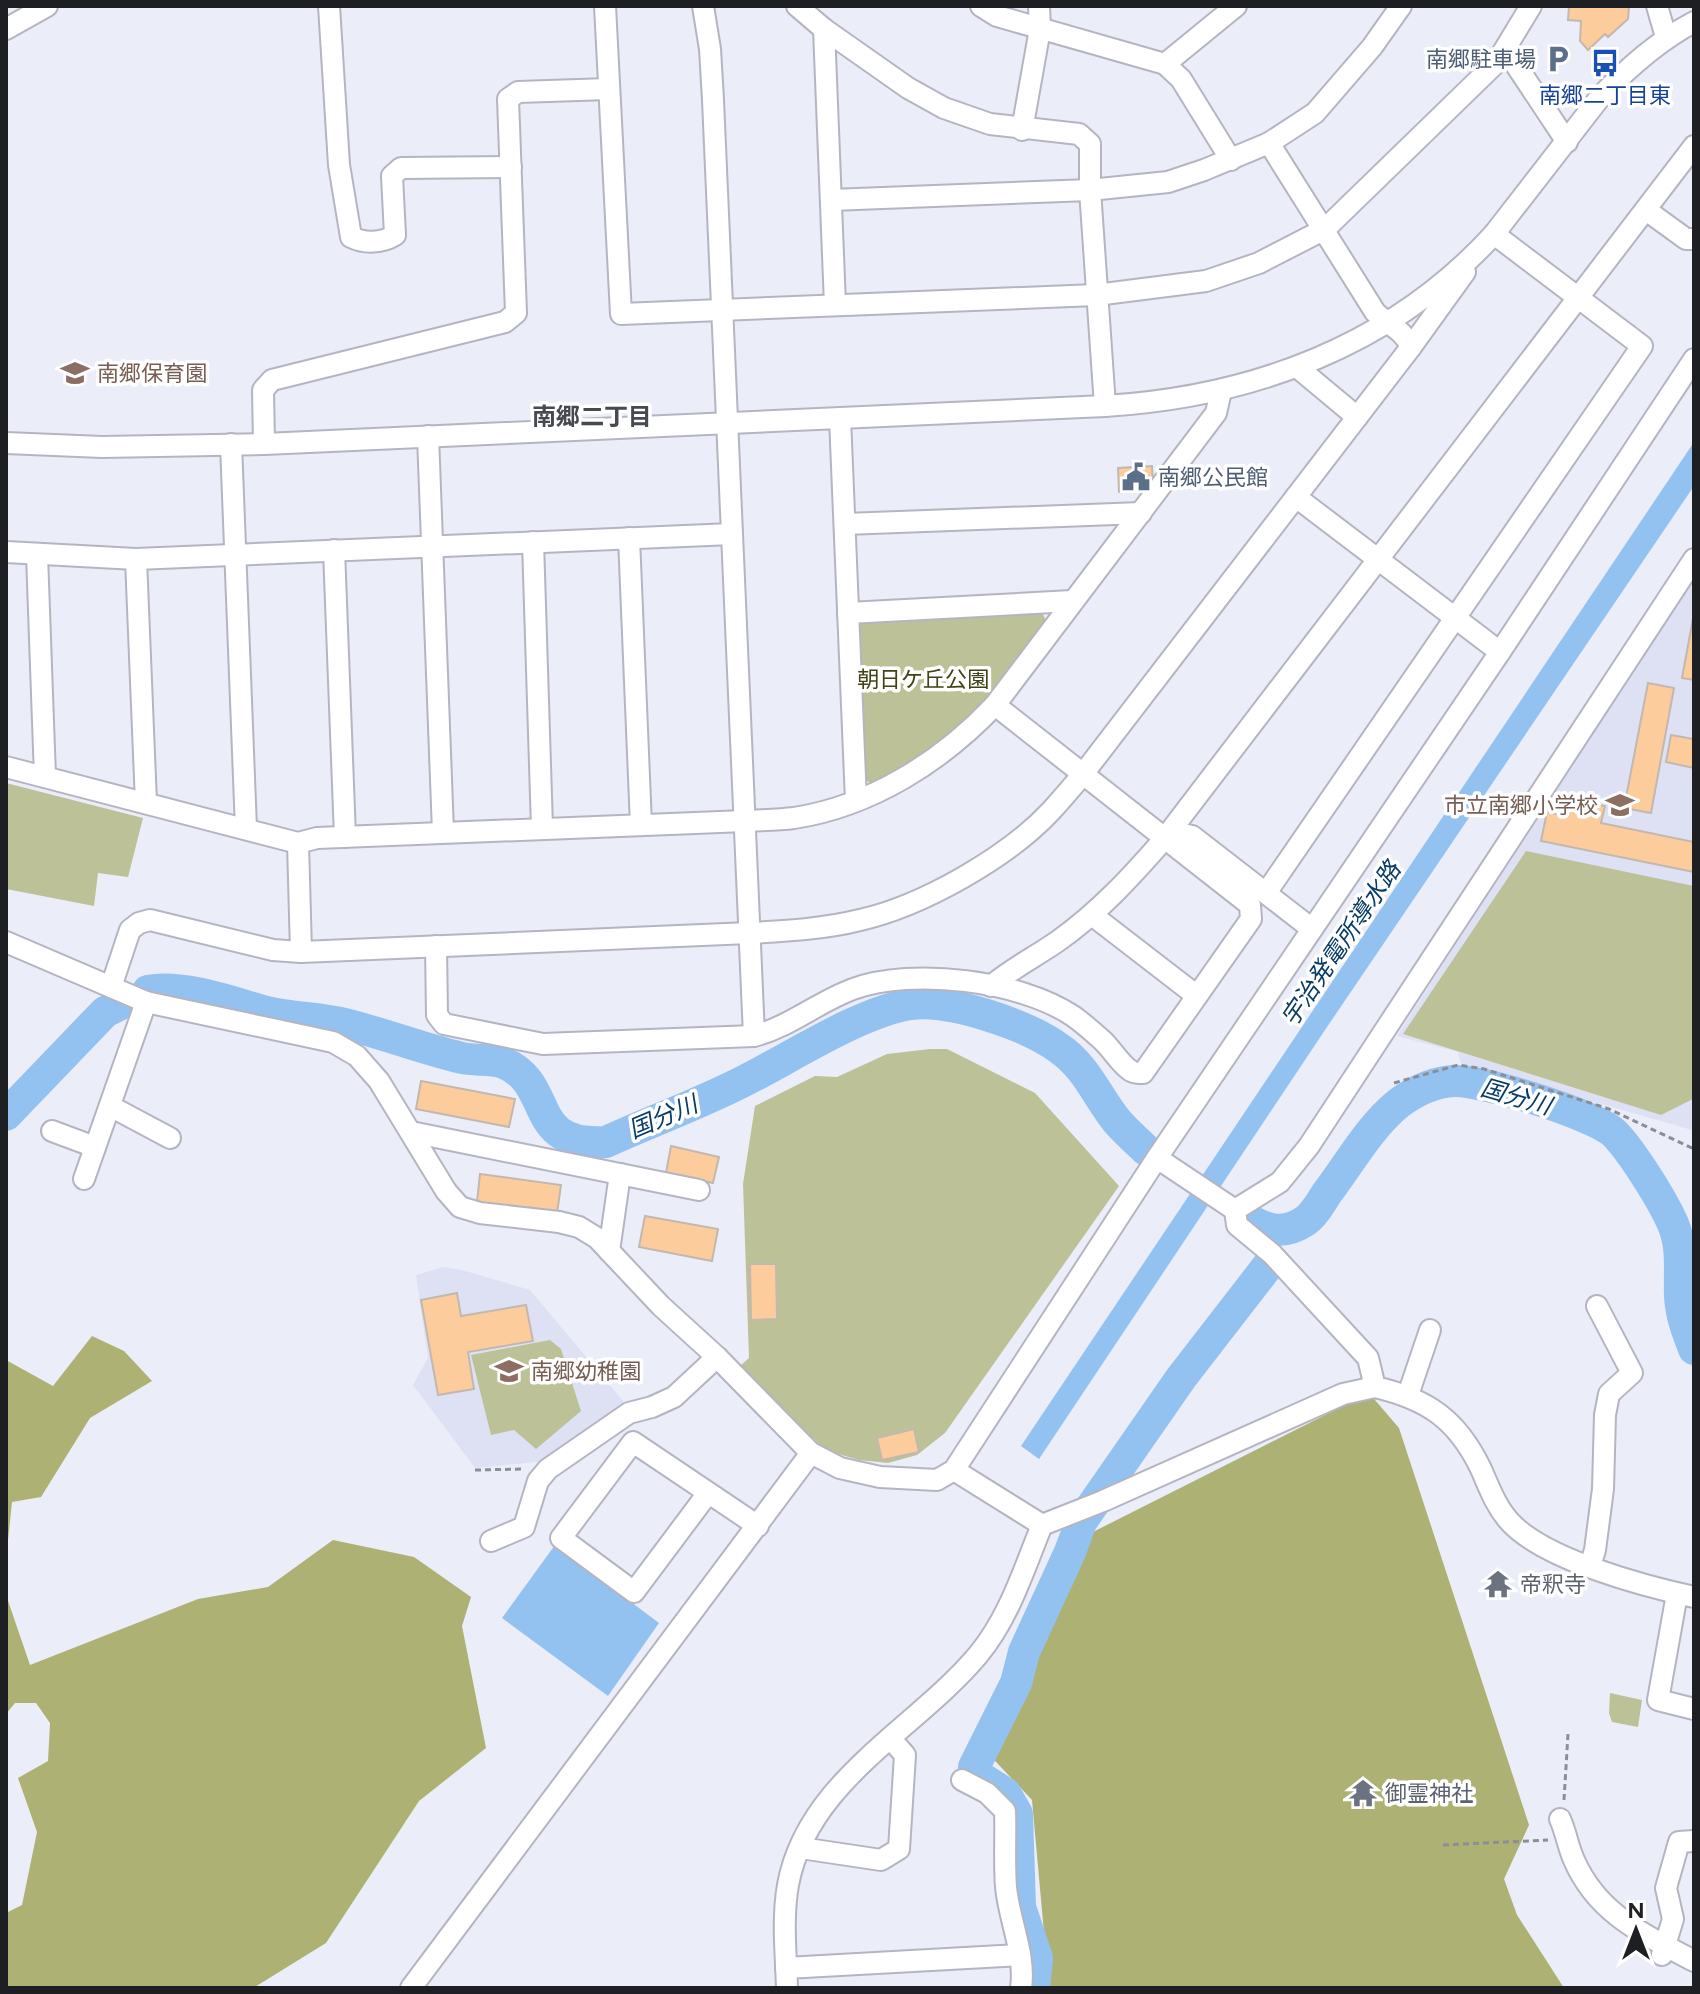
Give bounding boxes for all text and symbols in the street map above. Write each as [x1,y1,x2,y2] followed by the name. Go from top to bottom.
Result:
[1543,44,1573,74] parking icon: 南郷駐車場
[1426,46,1536,73] place label: 南郷駐車場
[1590,48,1620,78] bus stop icon: 南郷二丁目東
[1539,82,1671,109] place label: 南郷二丁目東
[60,358,90,388] school or university icon: 南郷保育園
[97,360,207,387] place label: 南郷保育園
[532,402,652,431] district label: 南郷二丁目
[1121,462,1151,492] public building icon: 南郷公民館
[1158,464,1268,491] place label: 南郷公民館
[857,666,989,693] park label: 朝日ケ丘公園
[1605,790,1635,820] school or university icon: 市立南郷小学校
[1444,792,1598,819] place label: 市立南郷小学校
[1275,854,1407,1031] water label: 宇治発電所導水路
[1478,1073,1558,1121] water label: 国分川
[624,1088,704,1144] water label: 国分川
[494,1356,524,1386] school or university icon: 南郷幼稚園
[531,1358,641,1385] place label: 南郷幼稚園
[1483,1569,1513,1599] temple icon: 帝釈寺
[1520,1571,1586,1598] place label: 帝釈寺
[1348,1778,1378,1808] temple icon: 御霊神社
[1385,1780,1473,1807] place label: 御霊神社
[1596,1890,1676,1970] north arrow
[1627,1897,1645,1924] text: N

